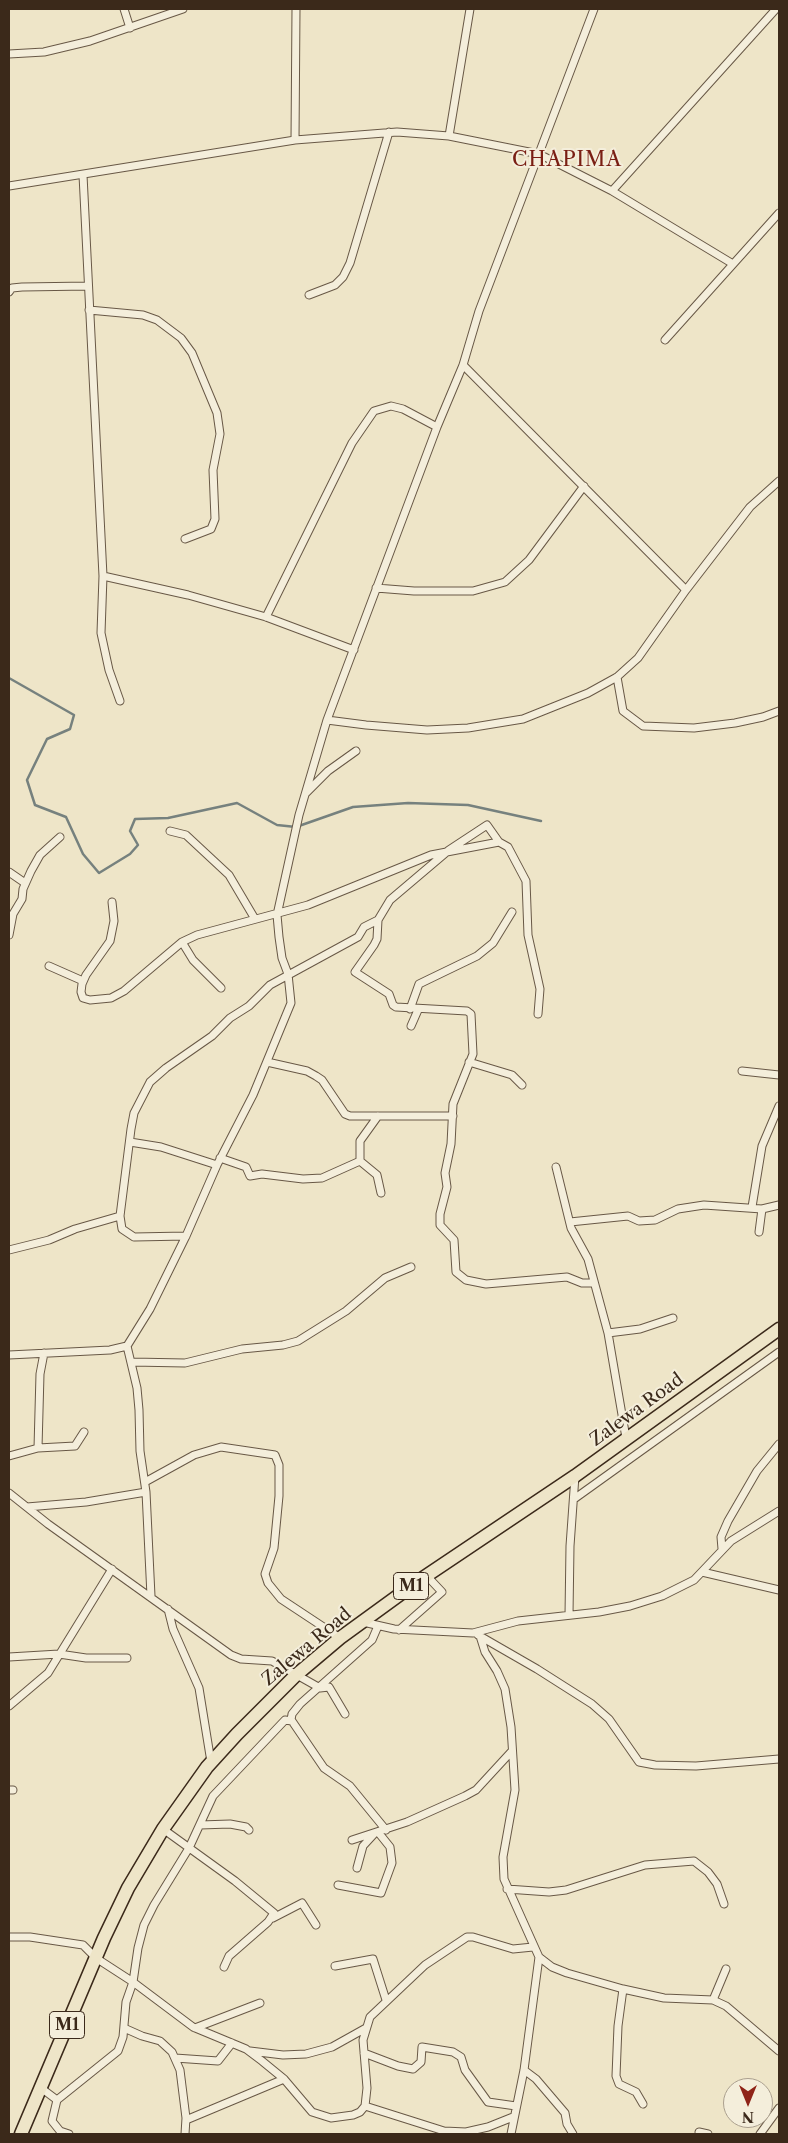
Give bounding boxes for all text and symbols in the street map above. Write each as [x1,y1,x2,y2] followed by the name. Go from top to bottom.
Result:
[511,148,623,172] district label: CHAPIMA
[586,1369,688,1451] street label: Zalewa Road
[394,1572,428,1600] road number: M1
[258,1603,356,1691] street label: Zalewa Road
[50,2012,84,2038] road number: M1
[723,2078,773,2128] north arrow
[742,2108,754,2126] text: N

